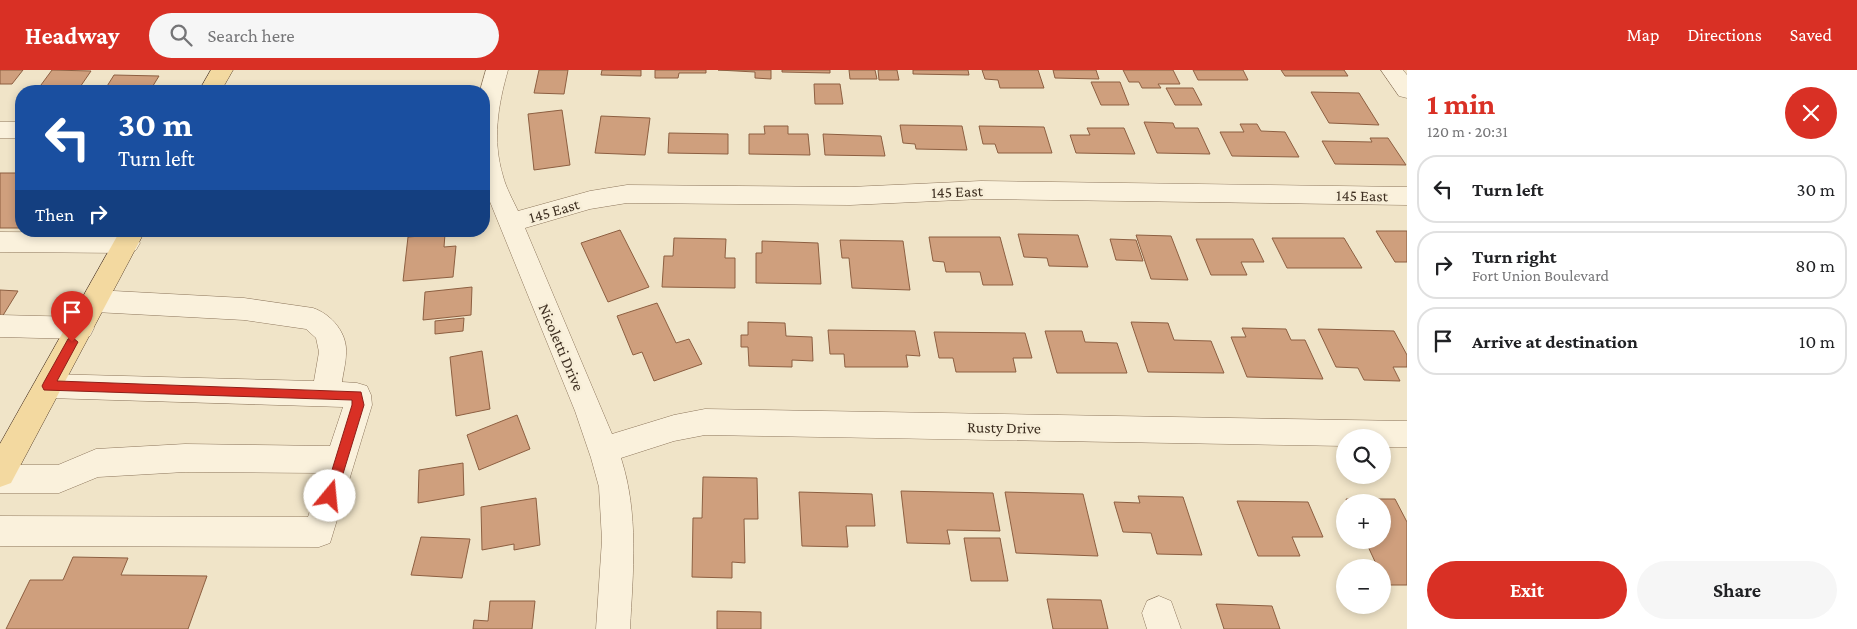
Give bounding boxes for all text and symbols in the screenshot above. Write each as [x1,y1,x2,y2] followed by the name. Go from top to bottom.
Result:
[149,13,499,58] search box
[167,21,195,49] icon: search
[25,22,119,49] text: Headway
[207,25,295,46] text: Search here
[1627,25,1659,45] text: Map
[1687,25,1762,45] text: Directions
[1790,25,1832,45] text: Saved
[1427,87,1495,120] text: 1 min
[1785,87,1837,139] button: close
[35,105,100,170] icon: left
[118,105,193,144] text: 30 m
[1427,123,1508,140] text: 120 m · 20:31
[118,146,195,171] text: Turn left
[1429,175,1457,203] icon: left
[1472,179,1544,200] text: Turn left
[1796,179,1835,200] text: 30 m
[931,182,984,201] street label: 145 East
[1336,187,1389,204] street label: 145 East
[527,195,582,226] street label: 145 East
[84,200,112,228] icon: right
[35,204,74,225] text: Then
[1472,246,1557,267] text: Turn right
[1429,251,1457,279] icon: right
[1795,255,1835,276] text: 80 m
[1472,267,1609,284] text: Fort Union Boulevard
[51,291,93,342] pin
[58,298,86,326] icon: arrive
[536,301,588,393] street label: Nicoletti Drive
[1429,327,1457,355] icon: arrive
[1472,331,1638,352] text: Arrive at destination
[1799,331,1835,352] text: 10 m
[967,418,1041,438] street label: Rusty Drive
[1336,429,1391,614] map controls
[1336,429,1391,484] button: search
[303,469,355,521] position arrow
[1336,494,1391,549] button: +
[1336,559,1391,614] button: −
[1427,561,1627,619] button: Exit
[1637,561,1837,619] button: Share

